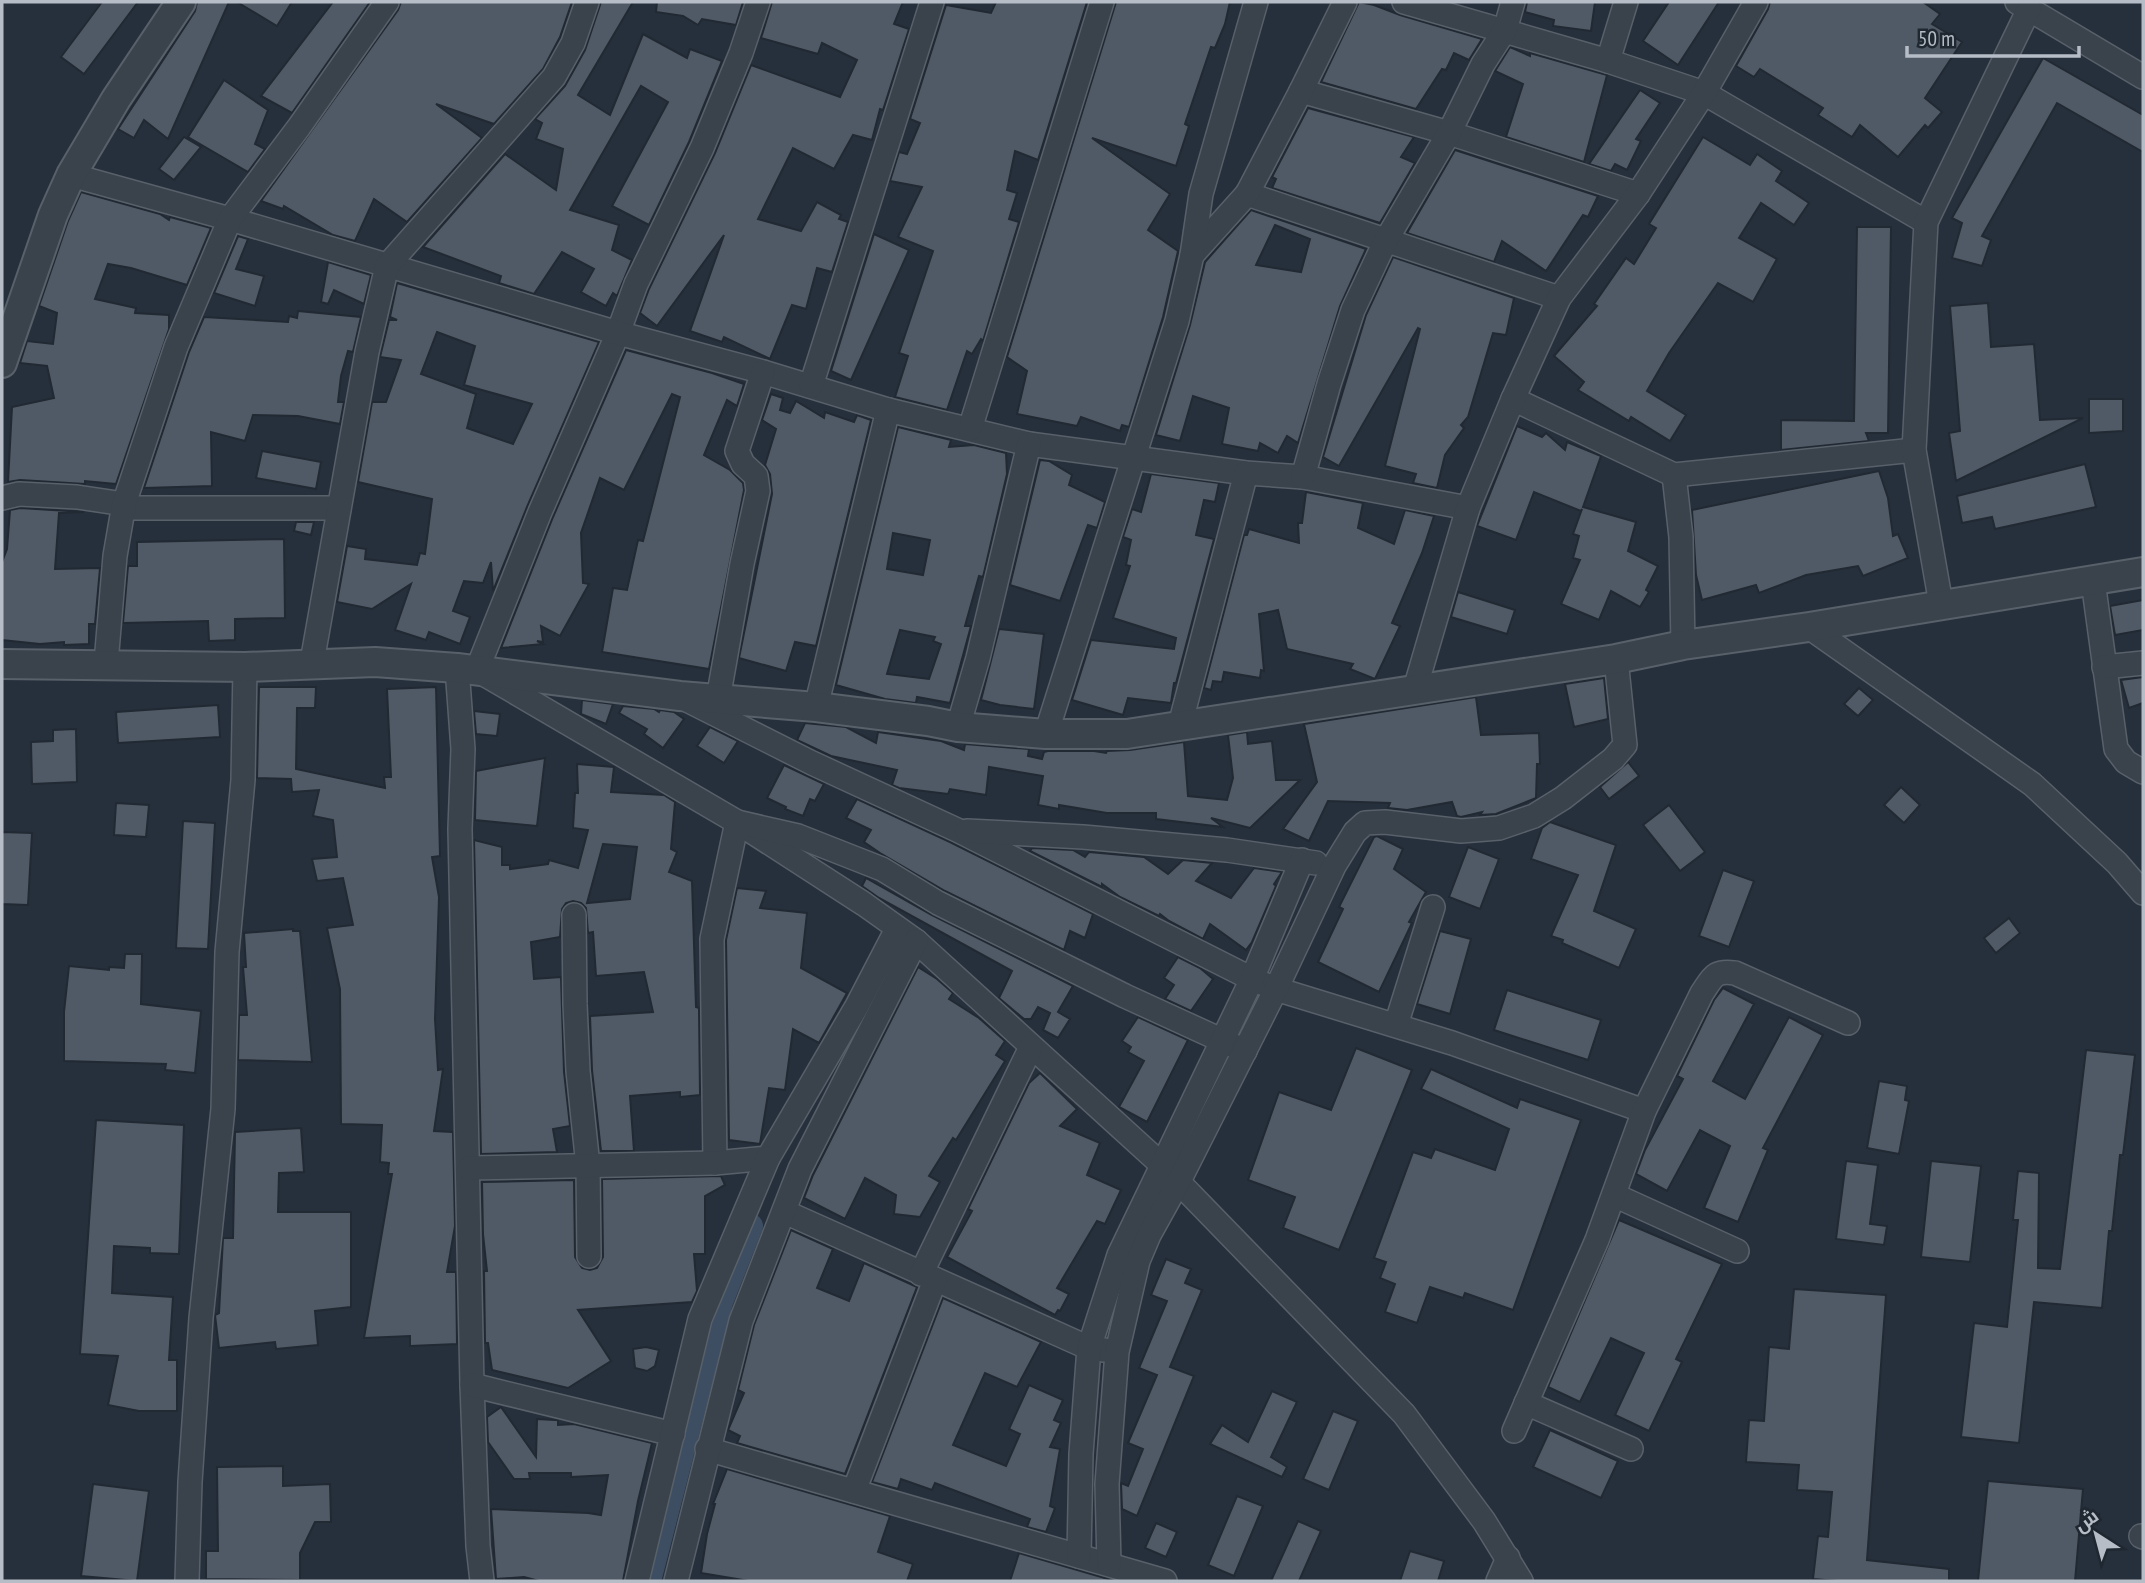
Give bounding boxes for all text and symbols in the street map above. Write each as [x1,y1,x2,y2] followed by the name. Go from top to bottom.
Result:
[1907,14,2078,58] scale bar
[1918,25,1955,52] text: 50 m
[2061,1499,2131,1569] north arrow
[2069,1503,2103,1537] text: ش

